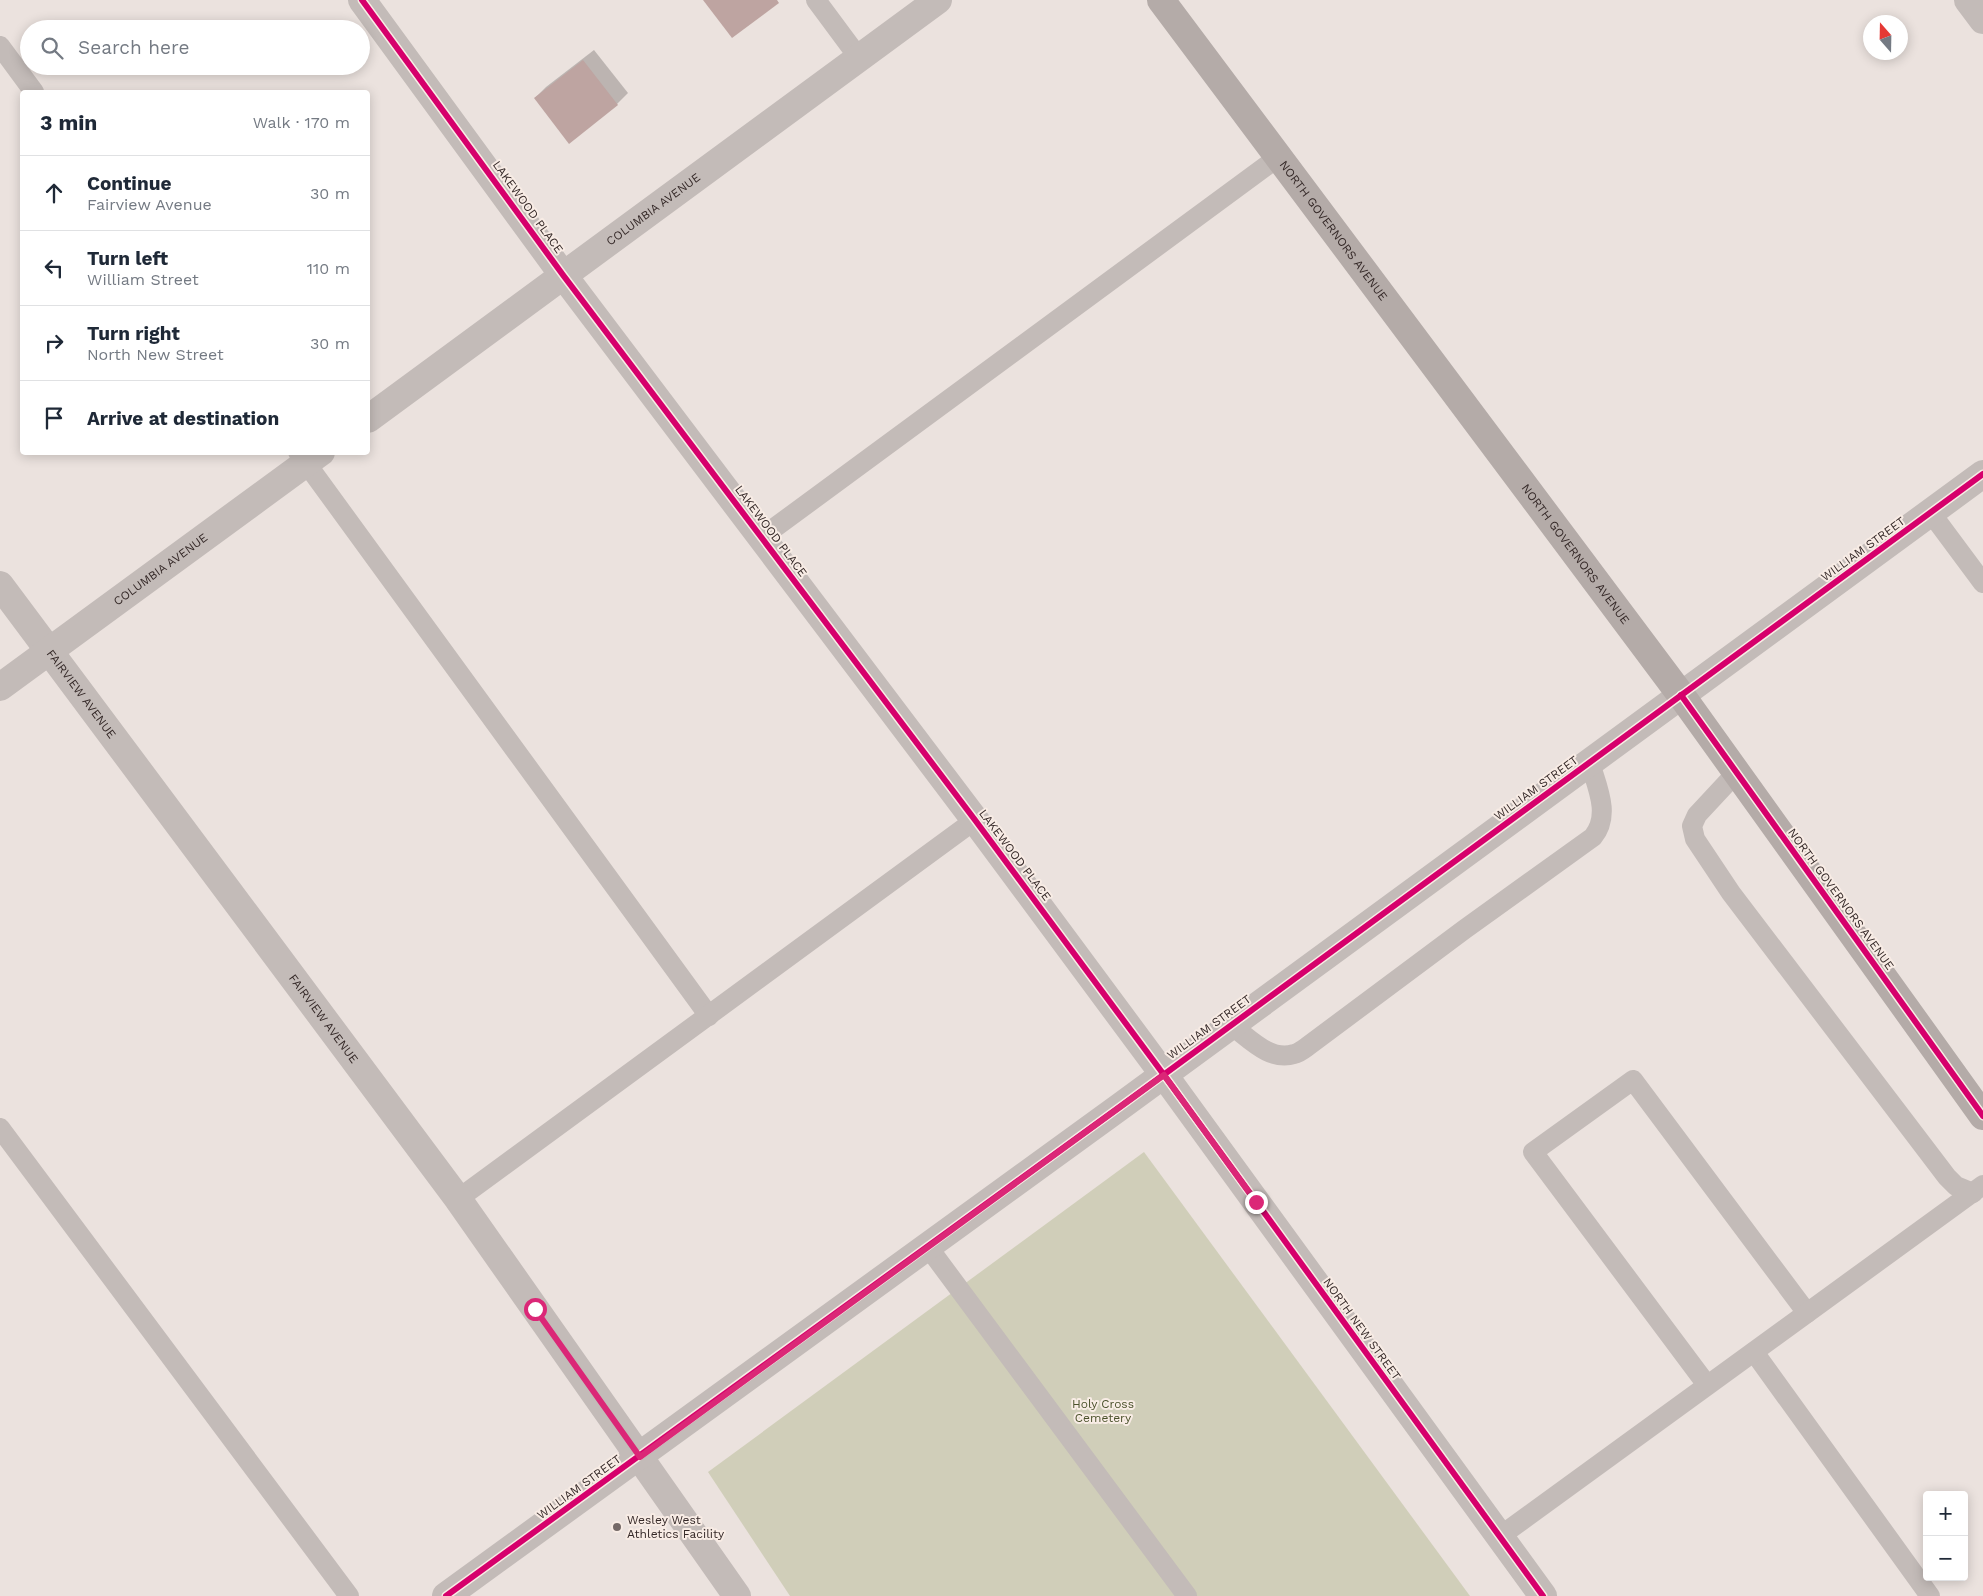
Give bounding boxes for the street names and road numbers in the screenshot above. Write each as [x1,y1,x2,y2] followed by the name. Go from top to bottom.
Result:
[490,158,566,256] street label: LAKEWOOD PLACE
[1277,158,1391,304] street label: NORTH GOVERNORS AVENUE
[604,170,703,248] street label: COLUMBIA AVENUE
[1519,481,1633,627] street label: NORTH GOVERNORS AVENUE
[732,483,810,580] street label: LAKEWOOD PLACE
[1818,514,1908,584] street label: WILLIAM STREET
[111,530,211,608] street label: COLUMBIA AVENUE
[44,647,119,741] street label: FAIRVIEW AVENUE
[1491,753,1581,823] street label: WILLIAM STREET
[976,807,1054,904] street label: LAKEWOOD PLACE
[1785,826,1897,973] street label: NORTH GOVERNORS AVENUE
[286,971,361,1066] street label: FAIRVIEW AVENUE
[1164,992,1254,1062] street label: WILLIAM STREET
[1320,1275,1404,1383] street label: NORTH NEW STREET
[534,1452,624,1522] street label: WILLIAM STREET

